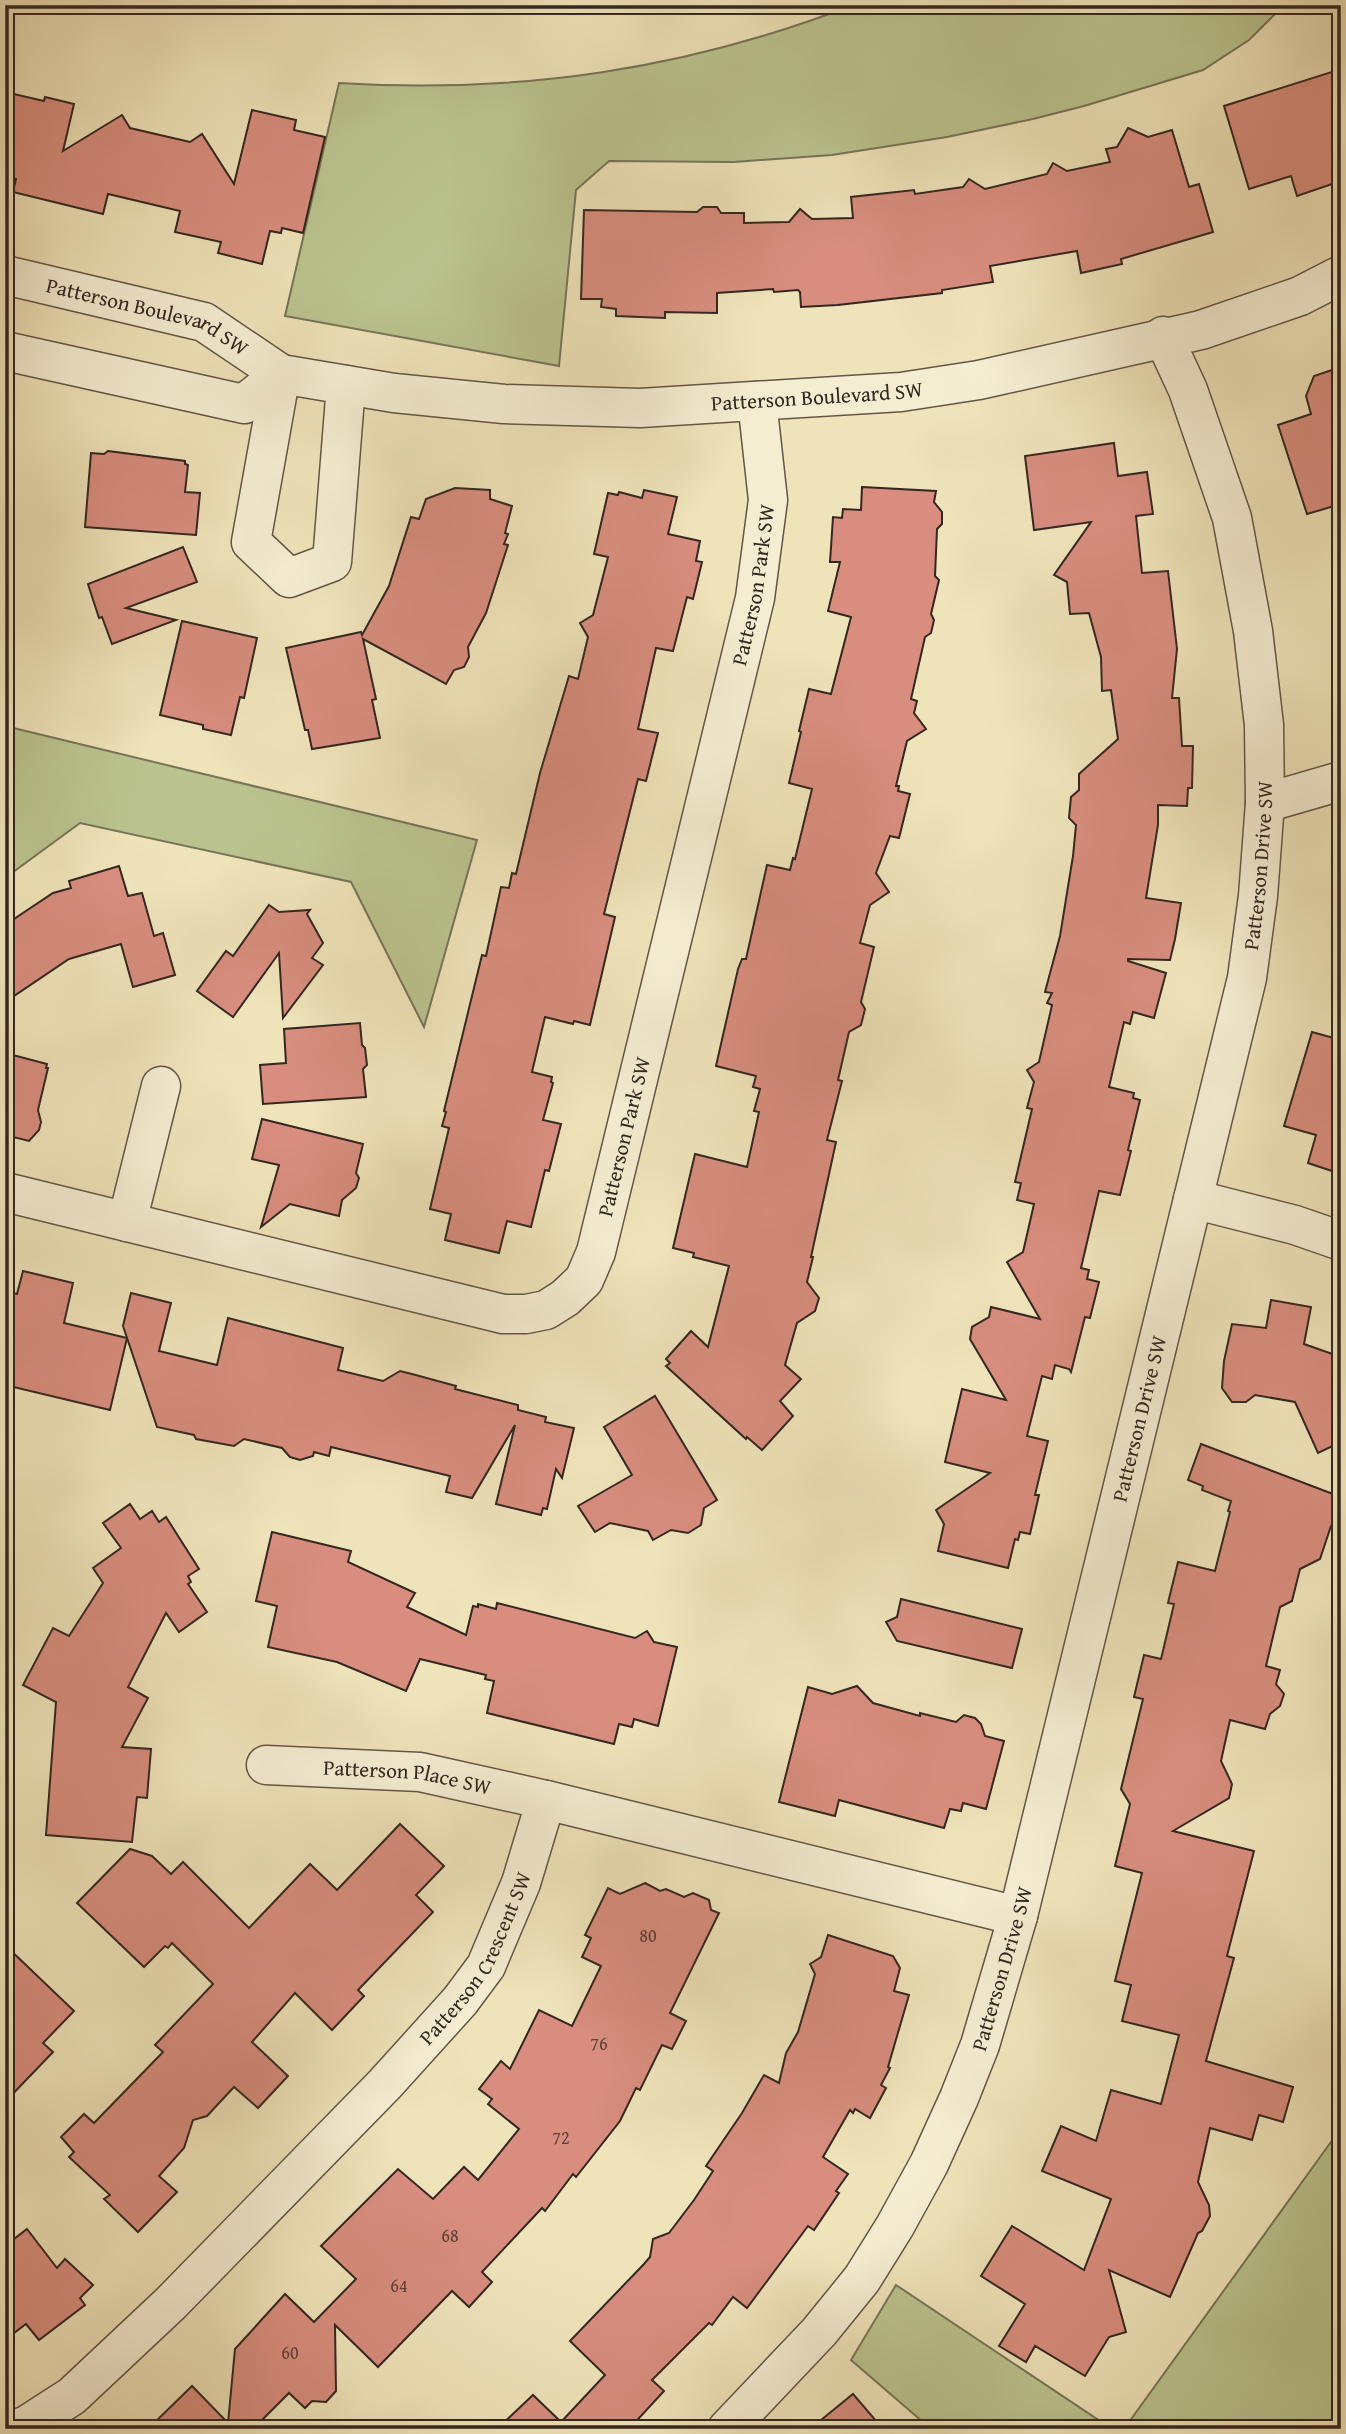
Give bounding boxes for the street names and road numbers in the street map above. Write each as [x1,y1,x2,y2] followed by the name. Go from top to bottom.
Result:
[43,269,255,363] street label: Patterson Boulevard SW
[710,373,925,419] street label: Patterson Boulevard SW
[723,502,782,669] street label: Patterson Park SW
[1235,780,1280,952] street label: Patterson Drive SW
[589,1053,658,1220] street label: Patterson Park SW
[1104,1332,1174,1505] street label: Patterson Drive SW
[323,1752,494,1802] street label: Patterson Place SW
[411,1868,538,2052] street label: Patterson Crescent SW
[963,1883,1040,2055] street label: Patterson Drive SW

